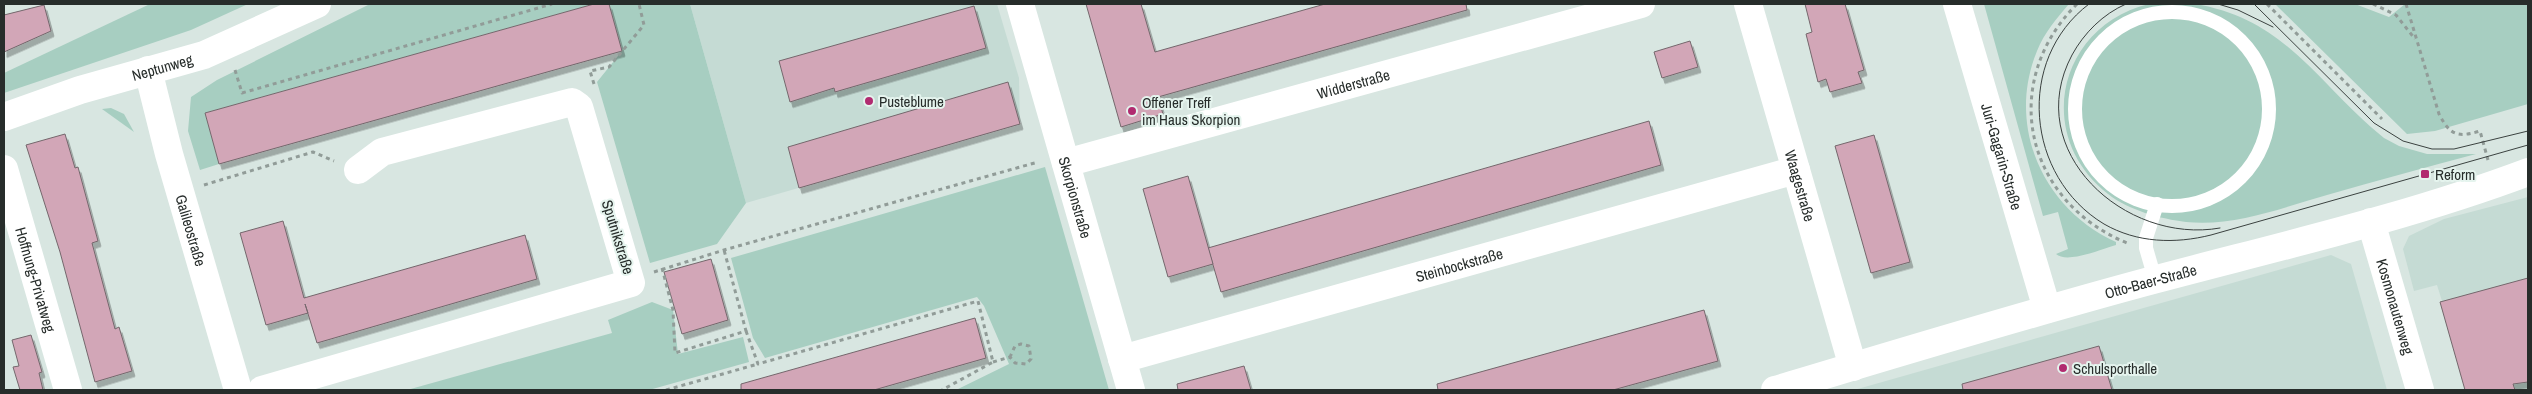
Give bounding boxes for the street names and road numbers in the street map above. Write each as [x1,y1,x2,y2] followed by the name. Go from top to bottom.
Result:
[129,48,195,85] street label: Neptunweg
[1314,63,1392,104] street label: Widderstraße
[1976,101,2028,212] street label: Juri-Gagarin-Straße
[1780,147,1821,224] street label: Waagestraße
[1054,154,1097,241] street label: Skorpionstraße
[171,192,212,269] street label: Galileostraße
[597,197,639,277] street label: Sputnikstraße
[11,224,61,335] street label: Hoffnung-Privatweg
[1413,242,1505,287] street label: Steinbockstraße
[2372,256,2420,357] street label: Kosmonautenweg
[2102,259,2199,303] street label: Otto-Baer-Straße

